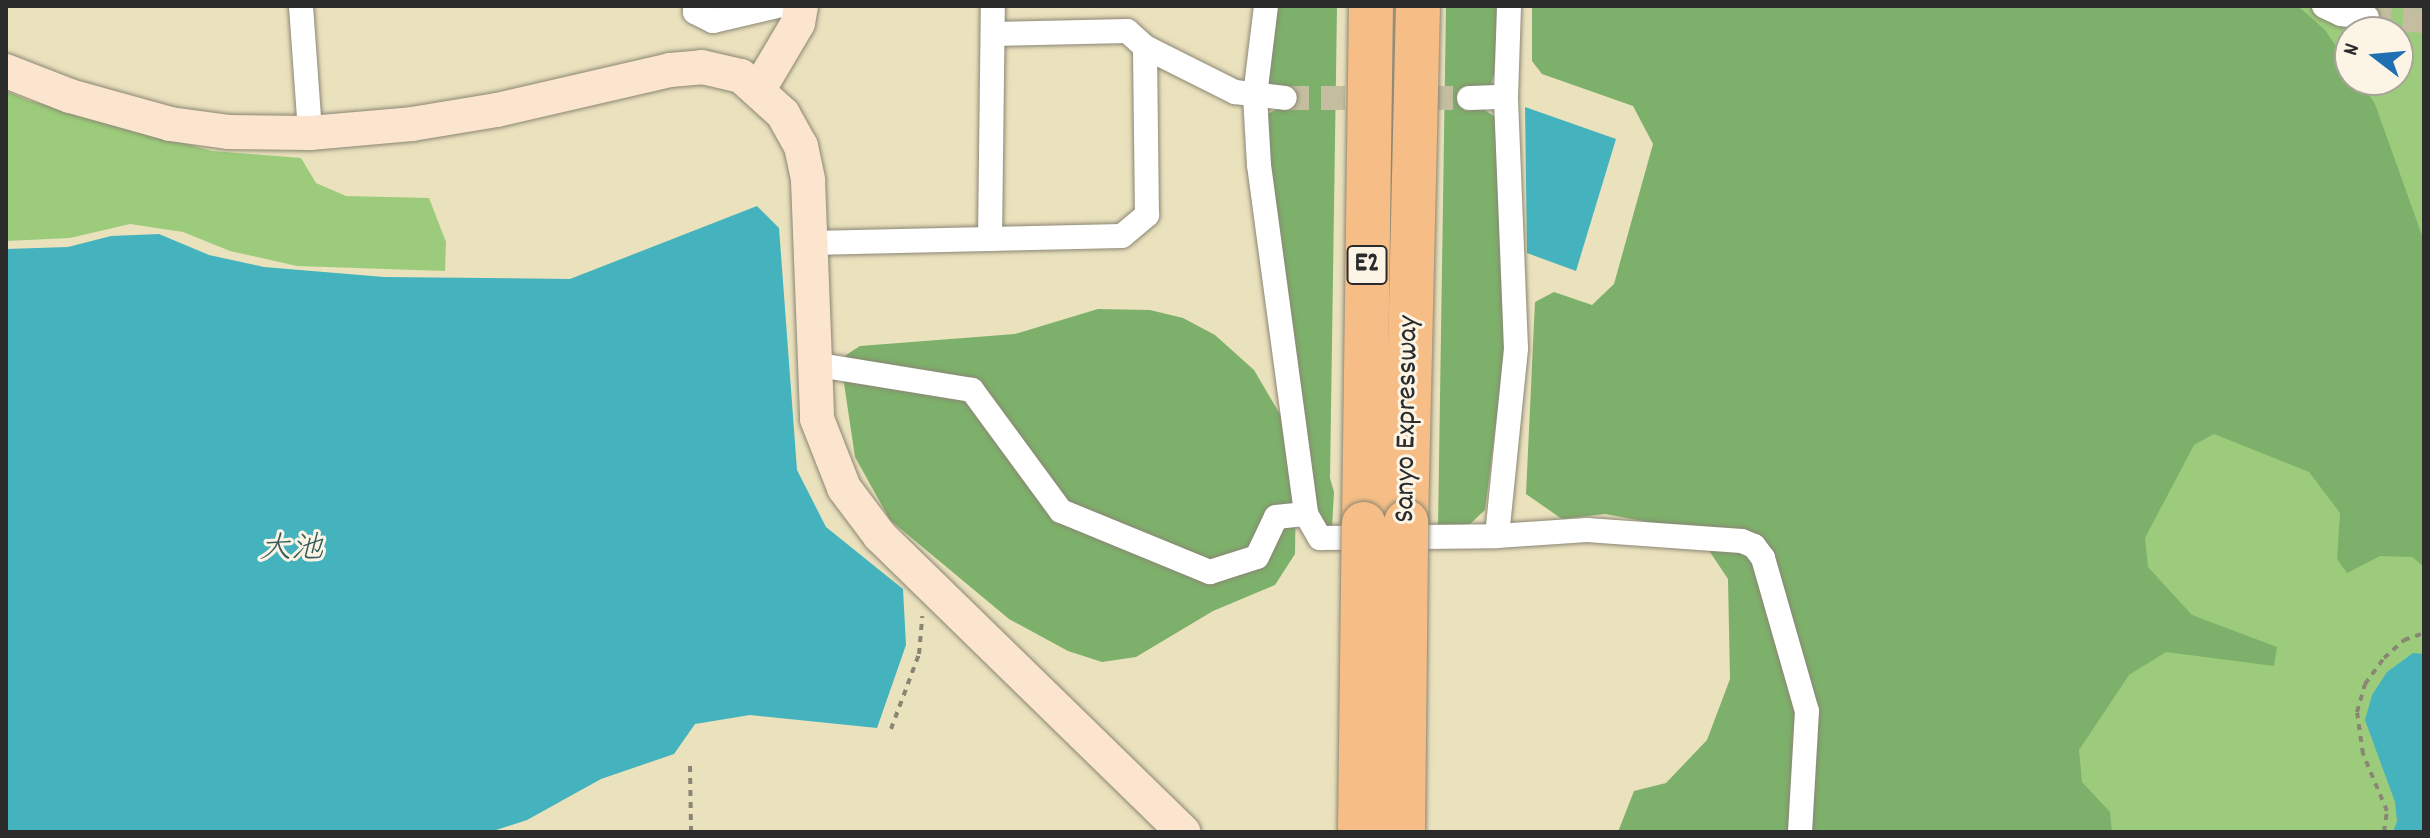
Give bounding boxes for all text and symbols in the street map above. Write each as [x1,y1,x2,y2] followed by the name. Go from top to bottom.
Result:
[2334,16,2414,96] north arrow
[2336,40,2369,59] text: N
[1345,241,1389,289] road number: E2
[1389,315,1429,523] street label: Sanyo Expressway
[259,532,323,570] water label: 大池

